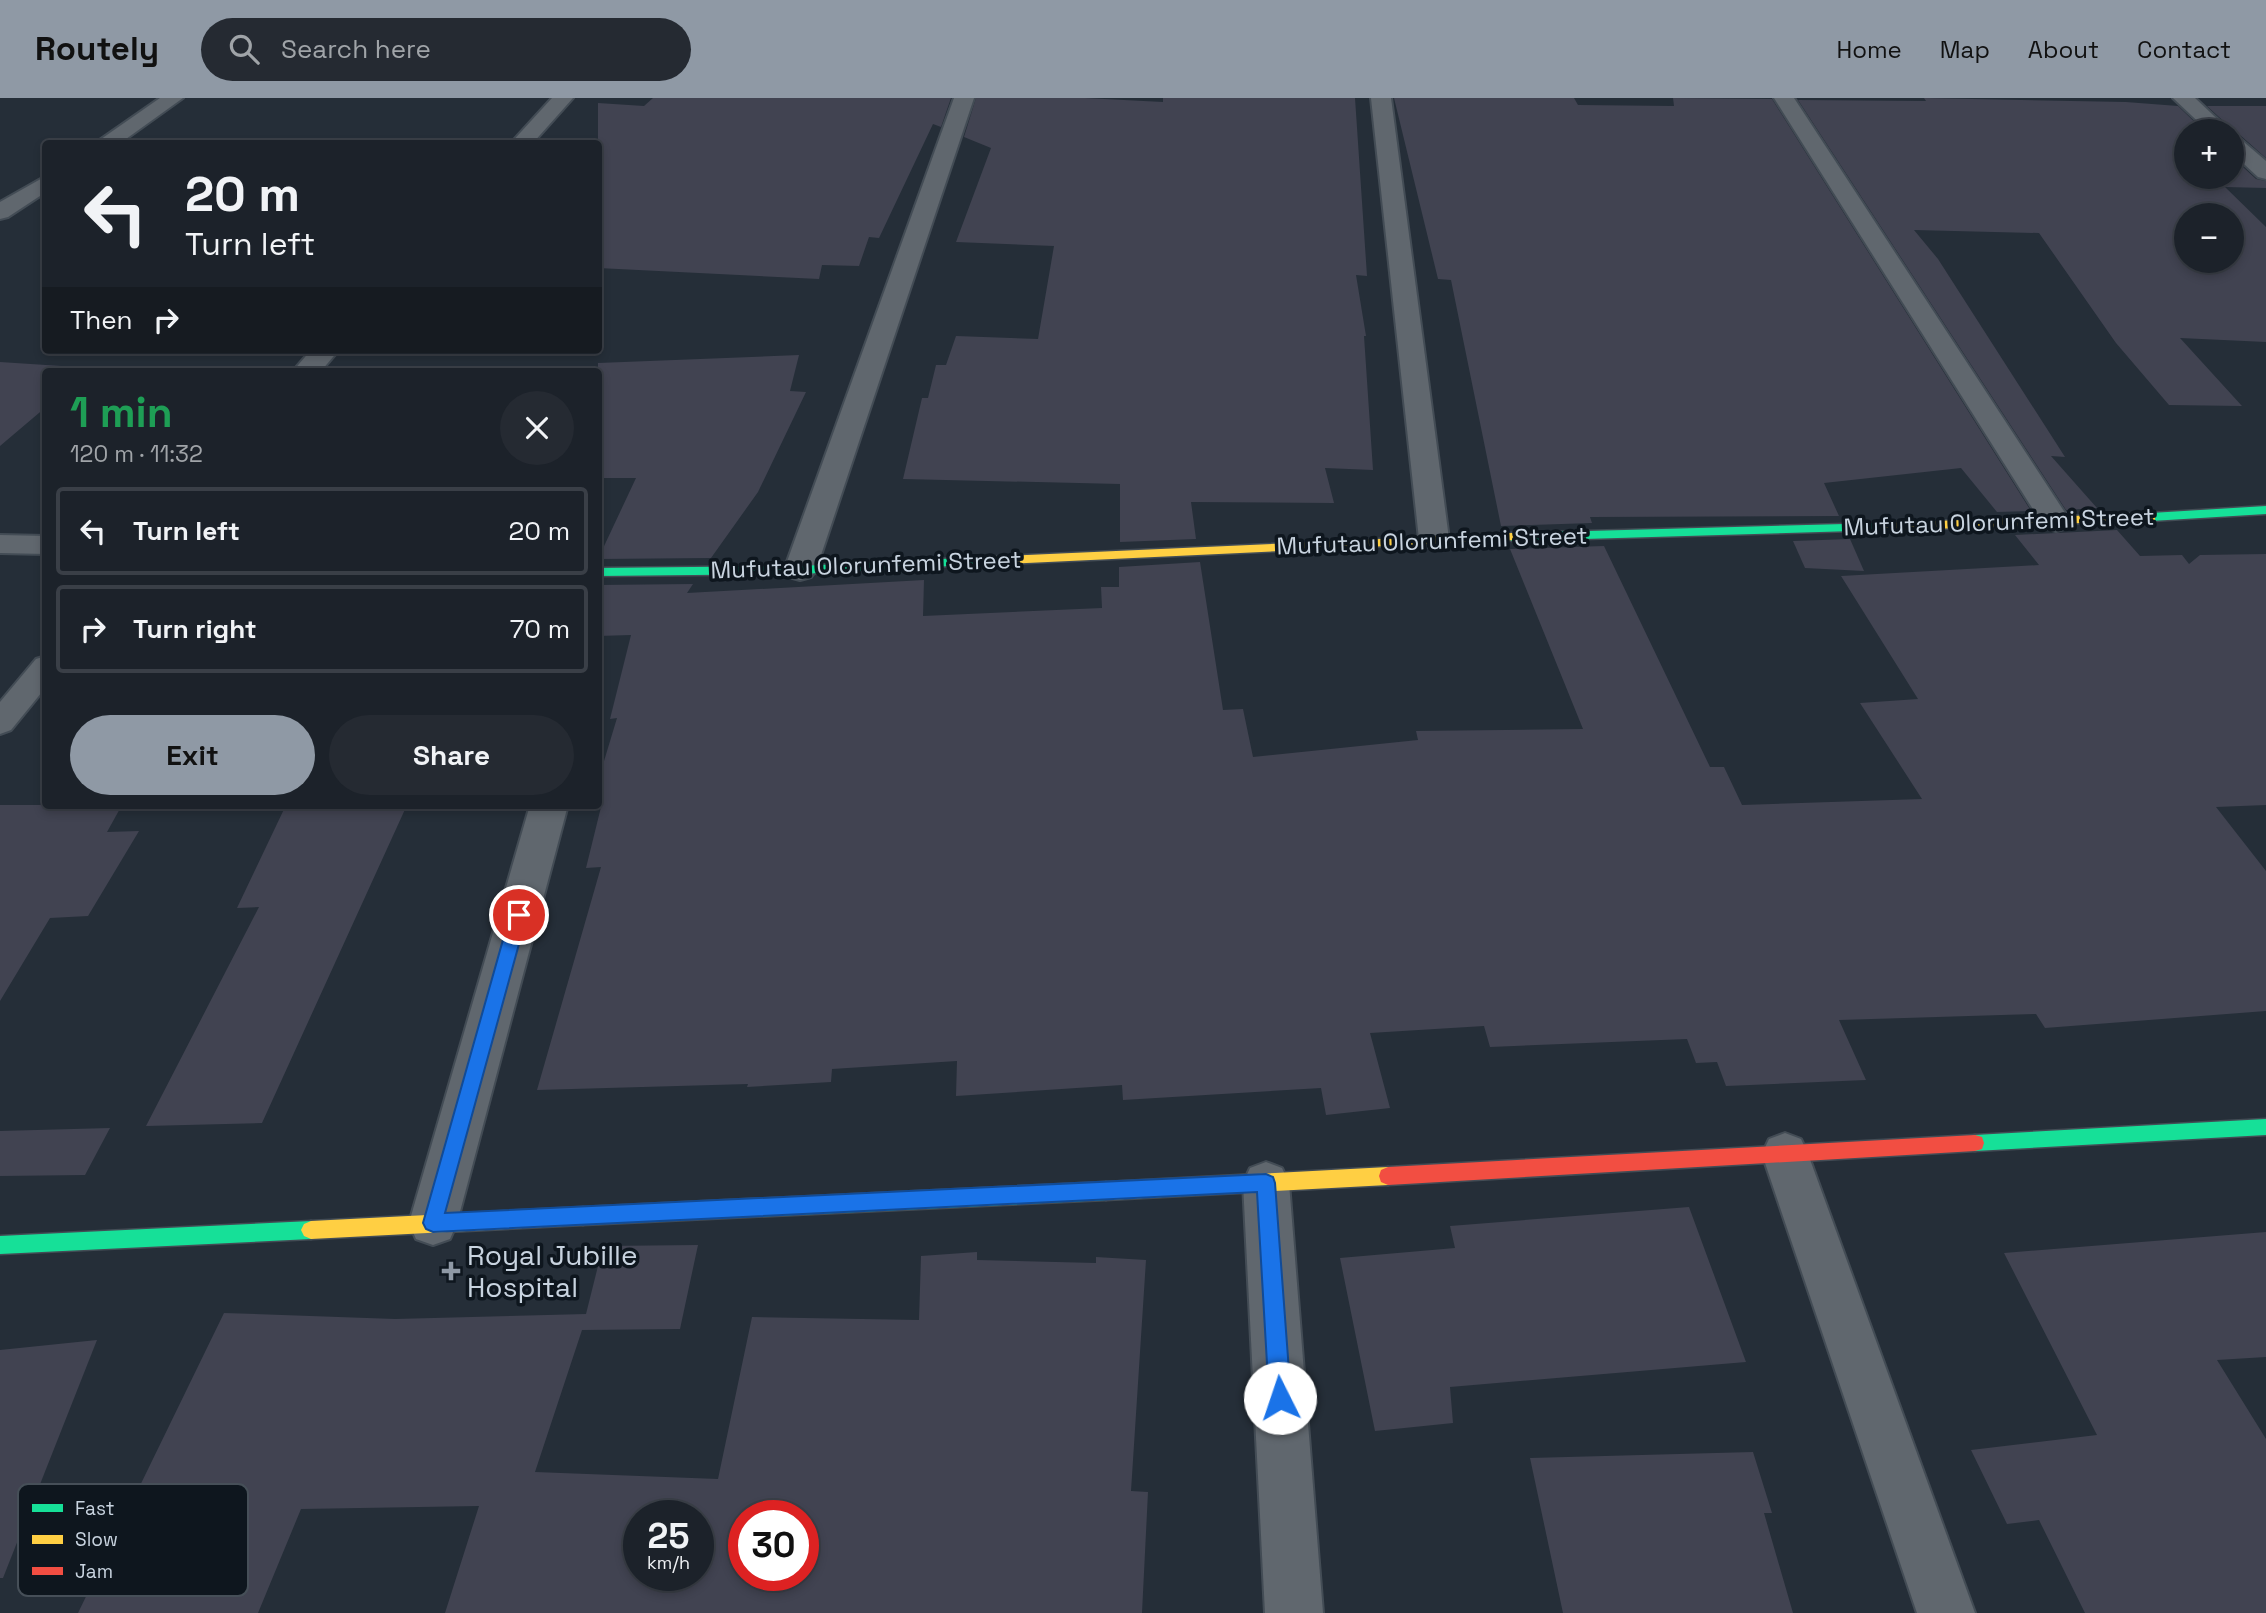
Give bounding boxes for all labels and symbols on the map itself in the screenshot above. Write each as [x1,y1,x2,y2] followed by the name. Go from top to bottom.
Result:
[1843,501,2155,542] street label: Mufutau Olorunfemi Street
[1276,520,1588,561] street label: Mufutau Olorunfemi Street
[710,544,1022,585] street label: Mufutau Olorunfemi Street
[489,885,549,945] pin
[467,1237,638,1305] place label: Royal Jubille Hospital
[441,1261,461,1281] marker: Royal Jubille Hospital
[1243,1361,1317,1435] position arrow
[18,1484,248,1596] legend
[75,1496,115,1521] text: Fast
[728,1500,819,1591] speed limit sign: 30
[75,1527,118,1552] text: Slow
[75,1559,113,1584] text: Jam

